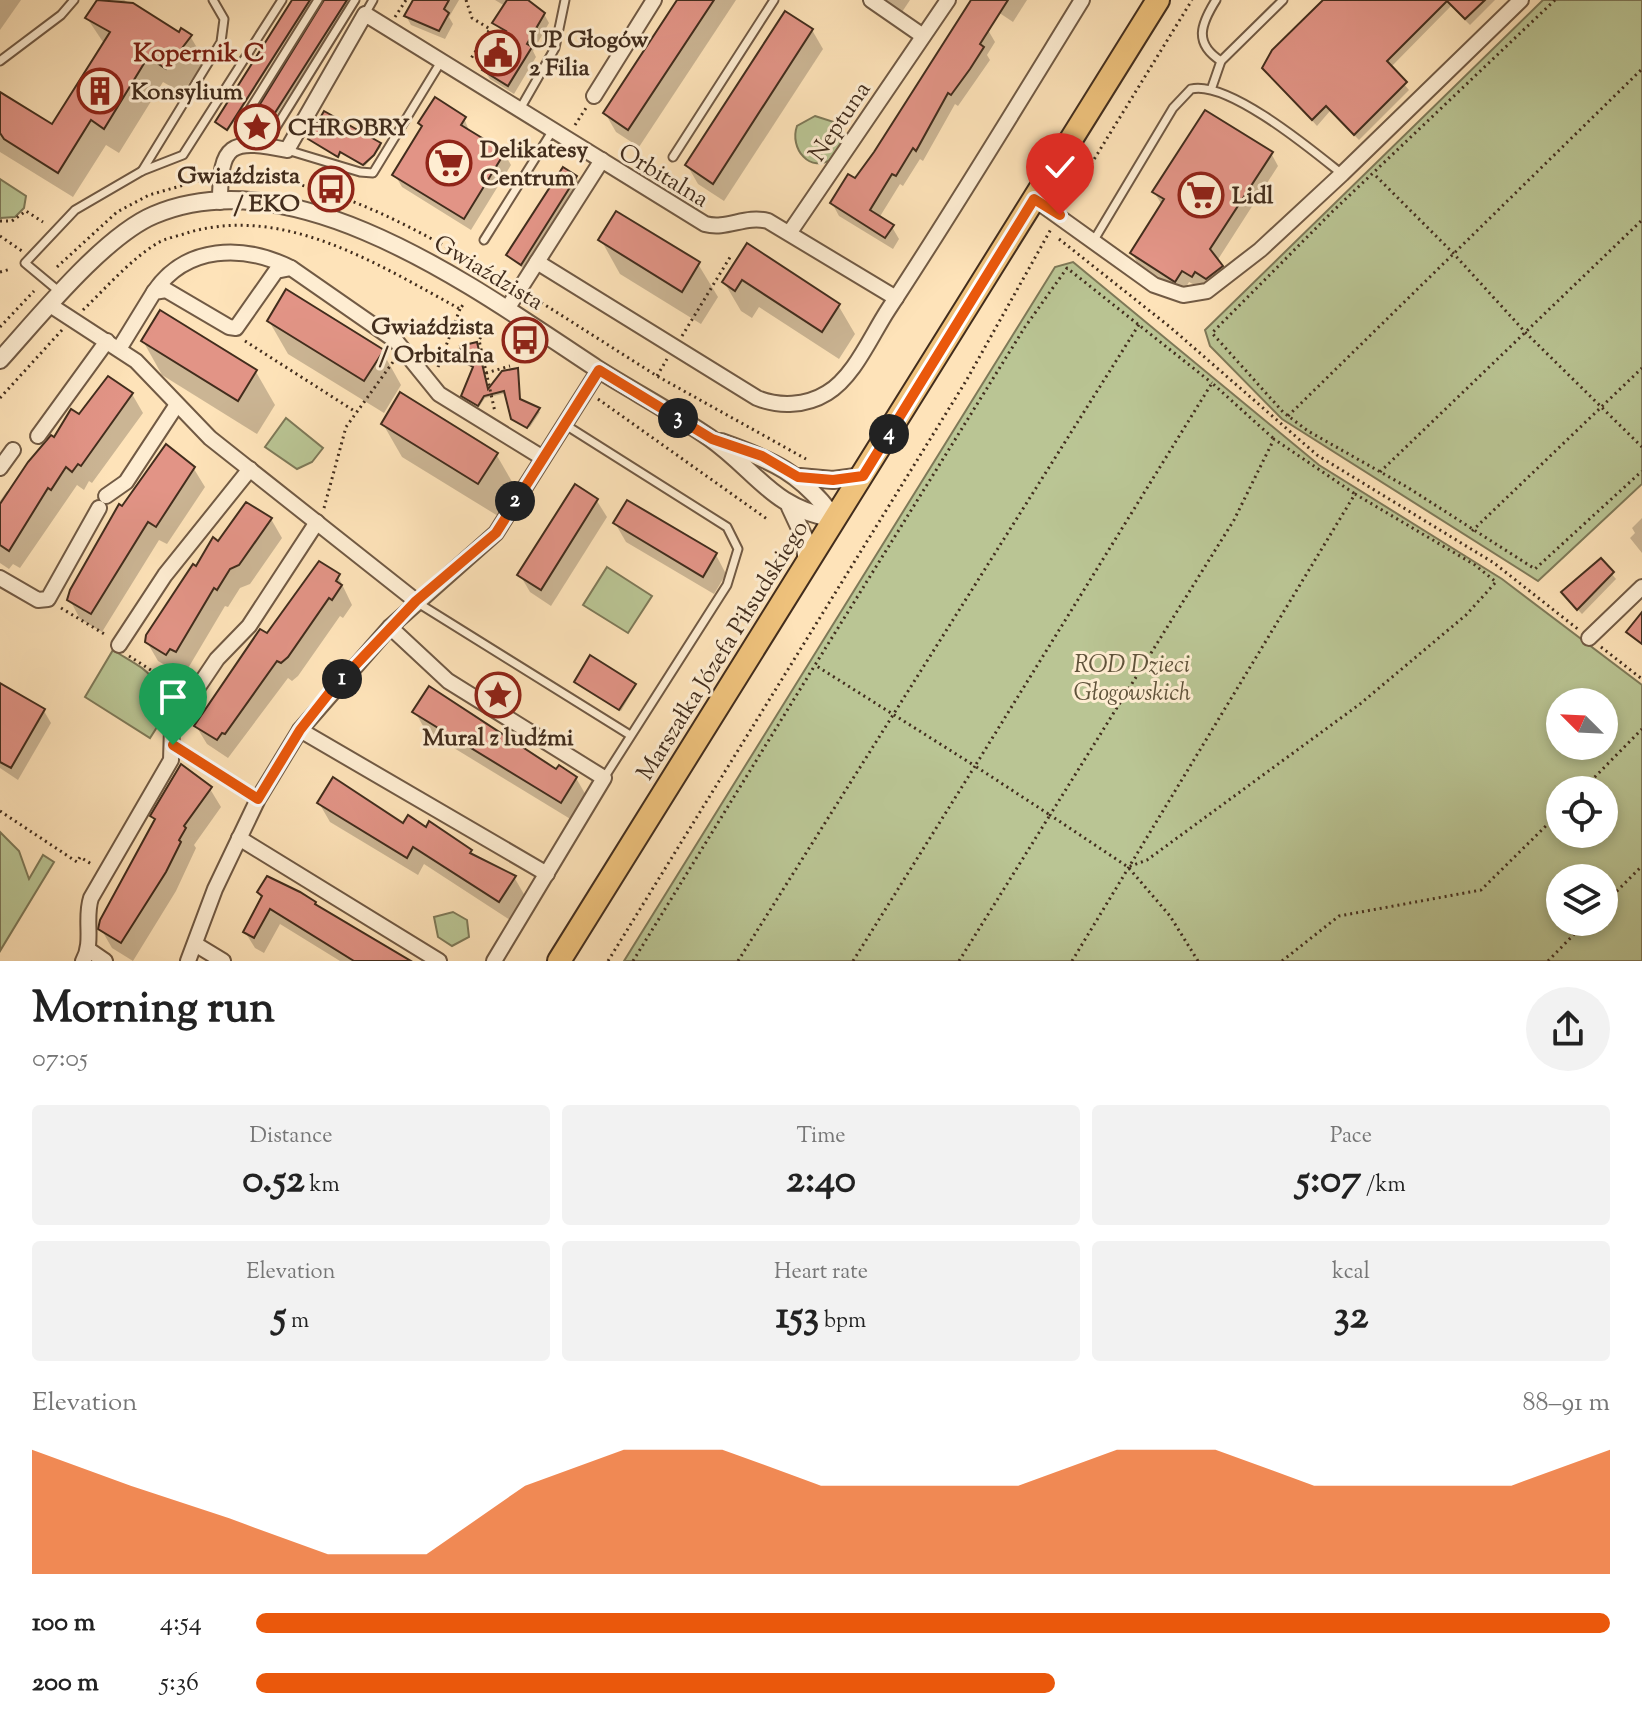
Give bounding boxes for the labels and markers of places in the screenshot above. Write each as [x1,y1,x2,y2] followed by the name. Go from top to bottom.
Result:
[529,24,648,86] place label: UP Głogów 2 Filia
[474,29,522,77] public building icon: UP Głogów 2 Filia
[76,67,124,115] building icon: Konsylium
[131,76,243,110] place label: Konsylium
[233,103,281,151] place icon: CHROBRY
[288,112,411,146] place label: CHROBRY
[1026,133,1094,215] pin
[480,134,588,196] place label: Delikatesy Centrum
[425,139,473,187] supermarket icon: Delikatesy Centrum
[177,160,301,222] place label: Gwiaździsta / EKO
[307,165,355,213] bus stop icon: Gwiaździsta / EKO
[1177,171,1225,219] supermarket icon: Lidl
[1232,180,1274,214] place label: Lidl
[371,311,495,373] place label: Gwiaździsta / Orbitalna
[501,316,549,364] bus stop icon: Gwiaździsta / Orbitalna
[658,398,698,438] pin: 3
[869,414,909,454] pin: 4
[495,481,535,521] pin: 2
[322,659,362,699] pin: 1
[139,663,207,745] pin
[474,671,522,719] place icon: Mural z ludźmi
[422,722,574,756] place label: Mural z ludźmi

